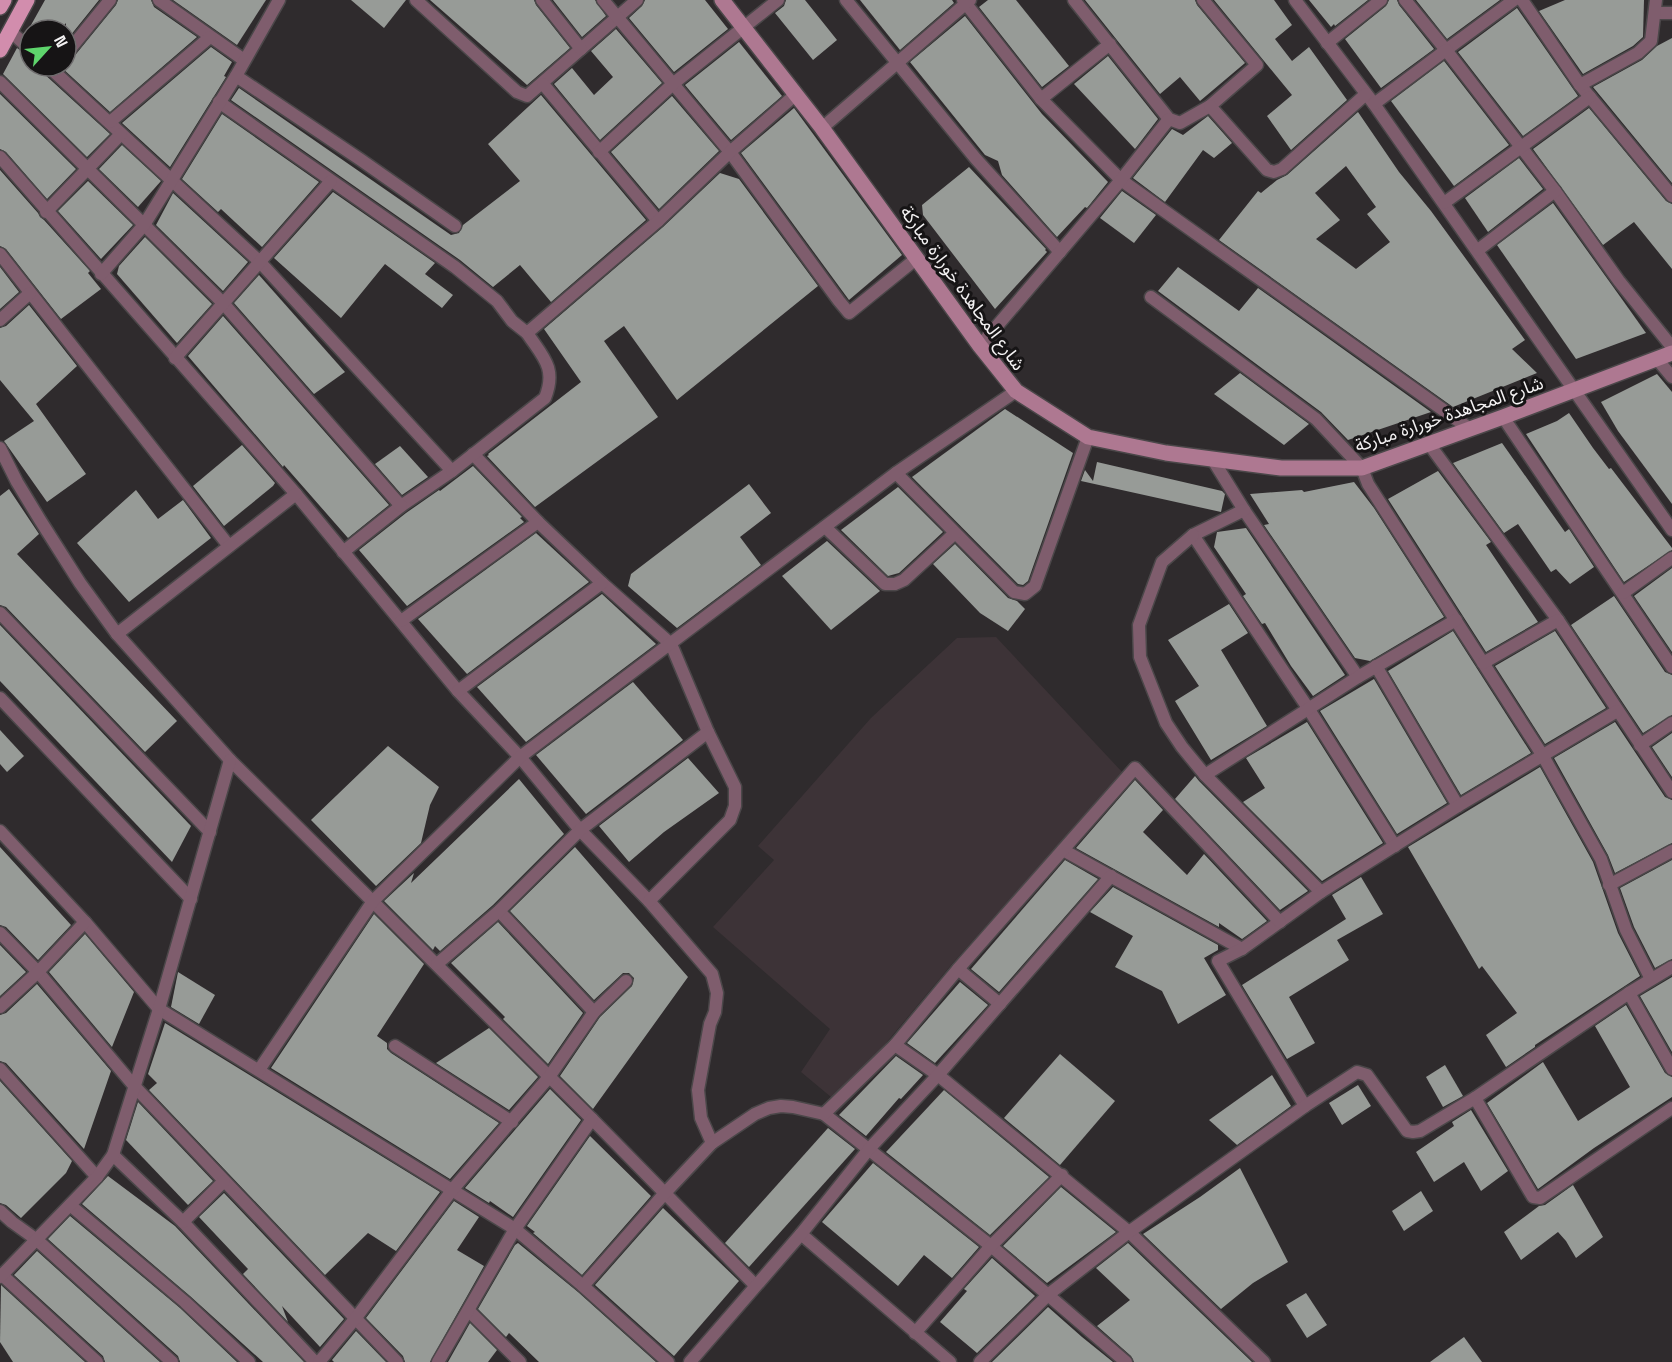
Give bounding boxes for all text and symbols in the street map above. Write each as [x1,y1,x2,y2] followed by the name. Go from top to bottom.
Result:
[18,18,78,78] north arrow
[49,32,73,51] text: N
[893,201,1030,377] street label: شارع المجاهدة خورارة مباركة
[1352,371,1547,460] street label: شارع المجاهدة خورارة مباركة

